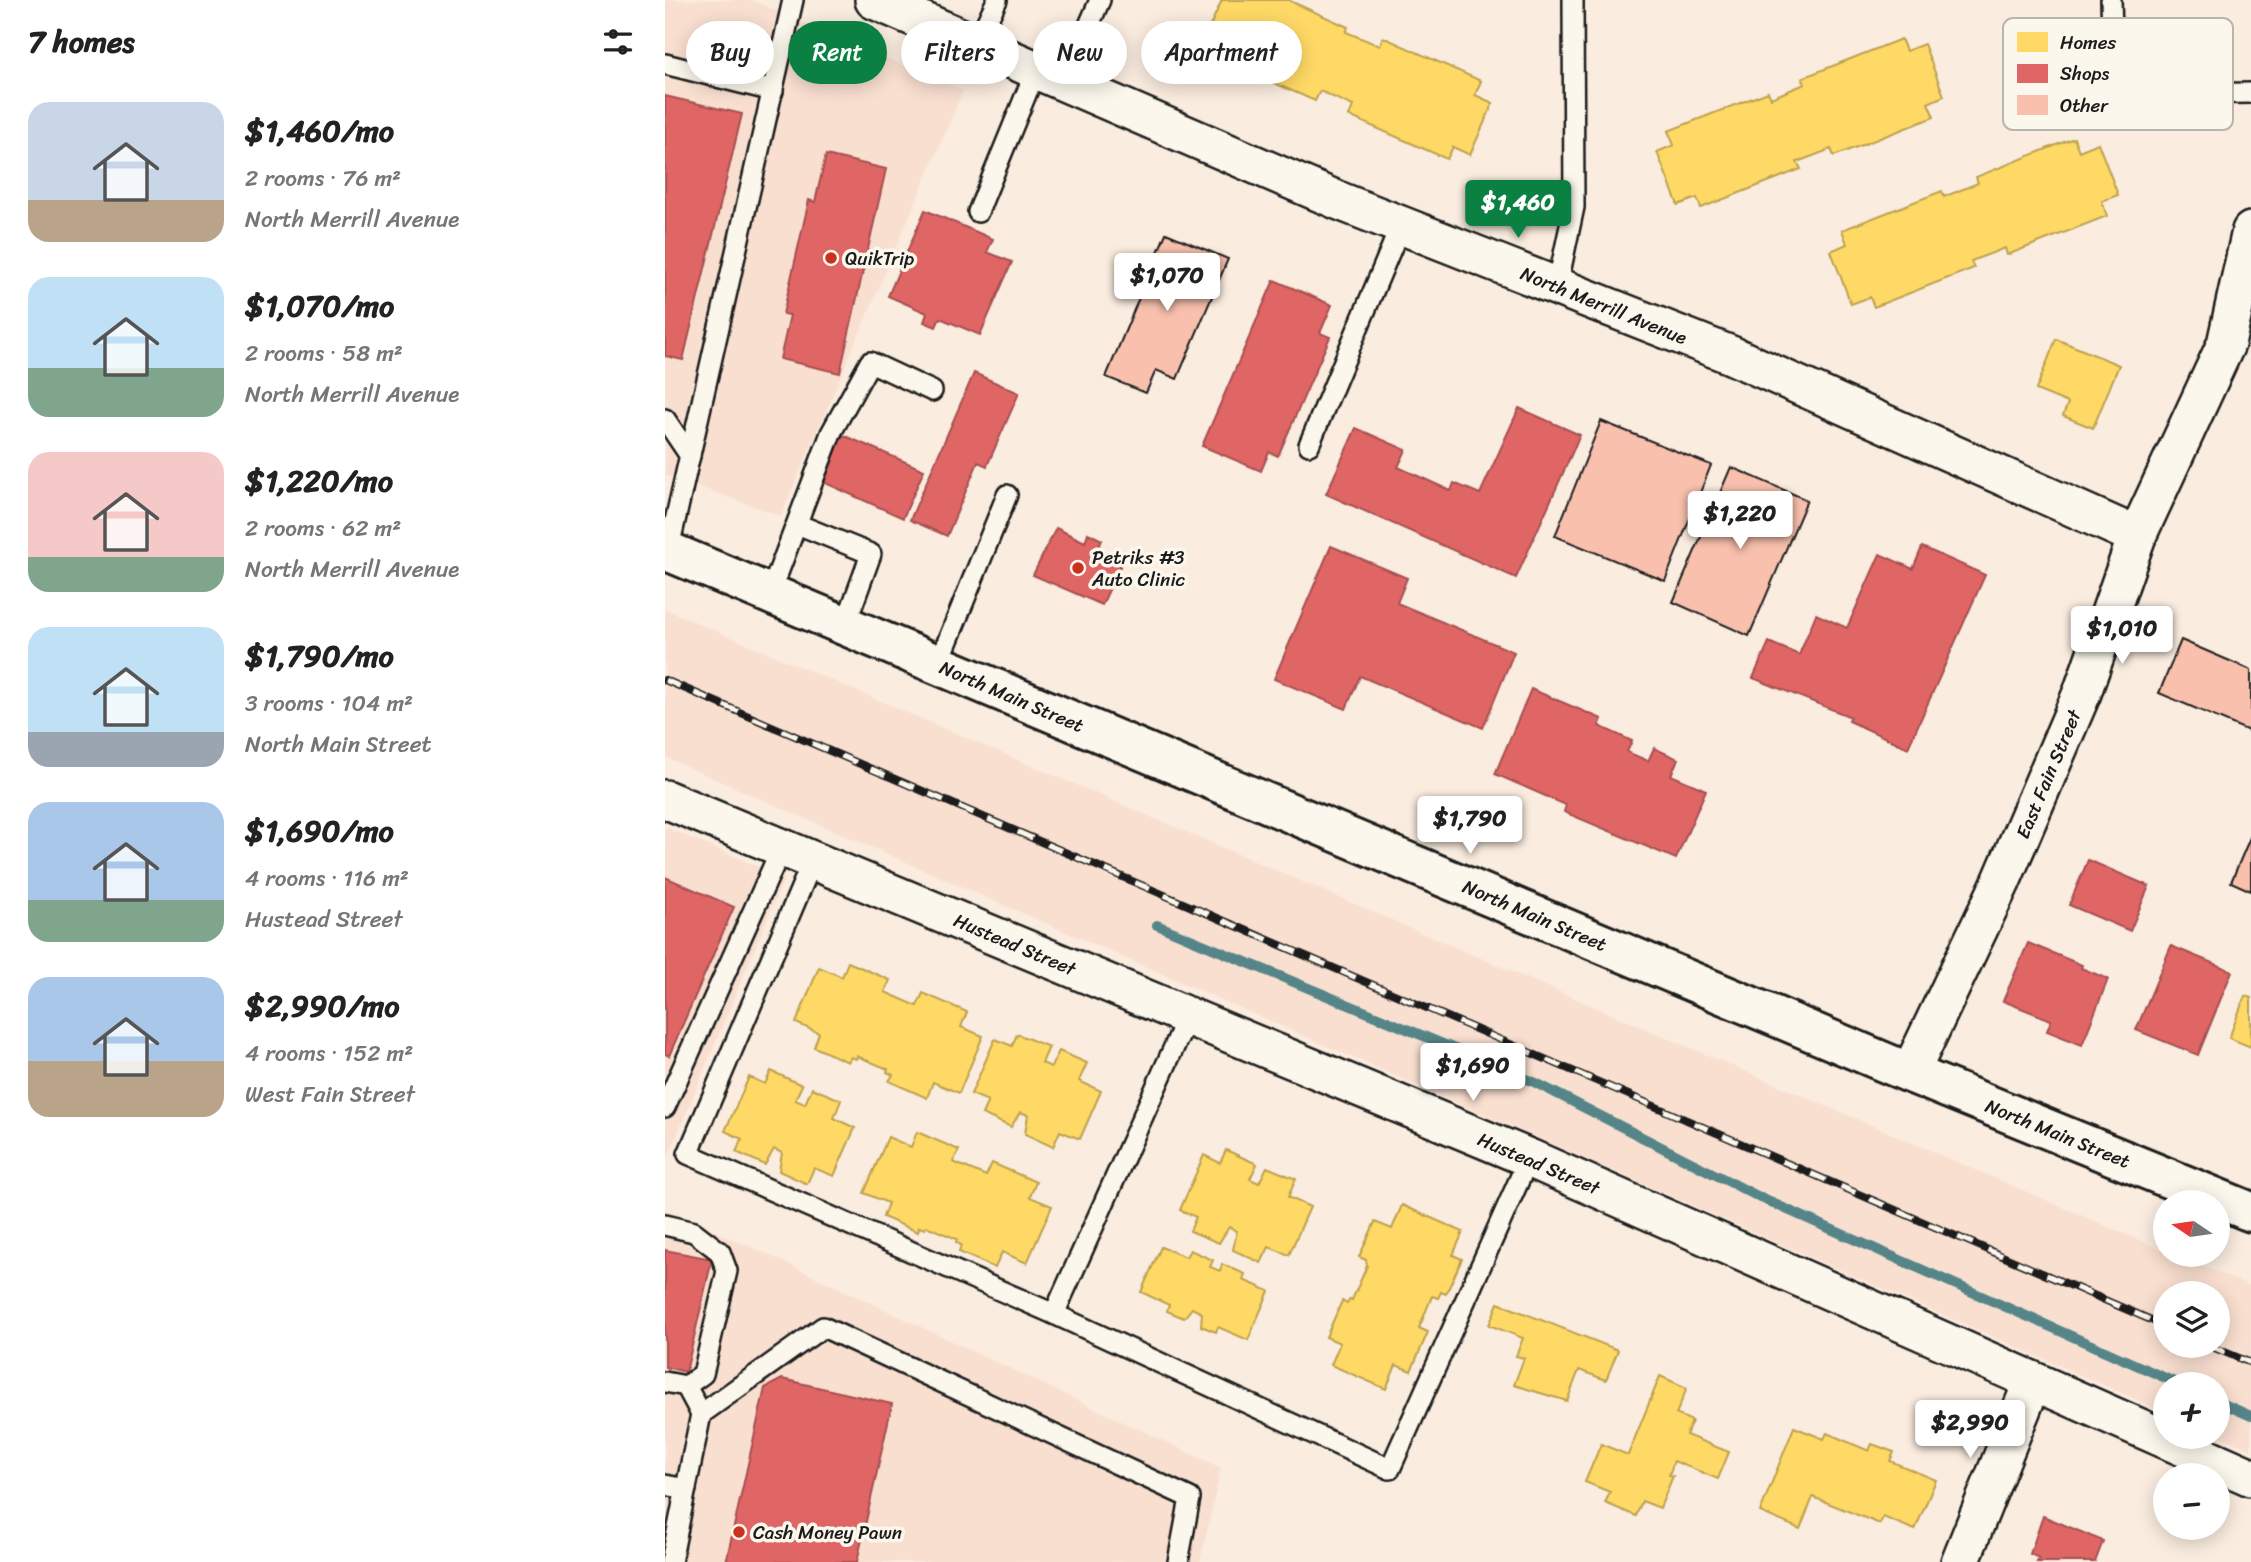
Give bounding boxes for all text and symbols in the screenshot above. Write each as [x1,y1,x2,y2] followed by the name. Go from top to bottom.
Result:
[28,15,135,69] text: 7 homes
[2003,18,2233,130] legend
[686,21,774,84] chip: Buy
[788,21,887,84] chip: Rent
[901,21,1019,84] chip: Filters
[1033,21,1127,84] chip: New
[1141,21,1302,84] chip: Apartment
[599,23,637,61] icon: filters
[2060,26,2116,59] text: Homes
[2060,57,2110,90] text: Shops
[2060,89,2109,122] text: Other
[245,104,394,158] text: $1,460/mo
[84,130,168,214] icon: home
[245,158,401,199] text: 2 rooms · 76 m²
[1461,180,1575,240] pin: $1,460
[1481,182,1555,223] text: $1,460
[245,199,459,240] text: North Merrill Avenue
[845,242,914,275] place label: QuikTrip
[823,250,839,266] marker: QuikTrip
[1110,254,1224,313] pin: $1,070
[1130,255,1204,296] text: $1,070
[1516,257,1692,354] street label: North Merrill Avenue
[245,279,394,333] text: $1,070/mo
[84,305,168,389] icon: home
[245,333,403,374] text: 2 rooms · 58 m²
[245,374,459,415] text: North Merrill Avenue
[245,454,393,508] text: $1,220/mo
[84,480,168,564] icon: home
[1683,491,1797,551] pin: $1,220
[1704,493,1776,534] text: $1,220
[245,508,401,549] text: 2 rooms · 62 m²
[1091,541,1186,596] place label: Petriks #3 Auto Clinic
[245,549,459,590] text: North Merrill Avenue
[1070,560,1086,576] marker: Petriks #3 Auto Clinic
[2065,606,2179,666] pin: $1,010
[2087,608,2157,649] text: $1,010
[245,629,394,683] text: $1,790/mo
[934,651,1089,742] street label: North Main Street
[84,655,168,739] icon: home
[245,683,413,724] text: 3 rooms · 104 m²
[2006,703,2091,844] street label: East Fain Street
[245,724,432,765] text: North Main Street
[1413,796,1527,856] pin: $1,790
[1433,798,1507,839] text: $1,790
[245,804,394,858] text: $1,690/mo
[84,830,168,914] icon: home
[245,858,409,899] text: 4 rooms · 116 m²
[1457,870,1612,961] street label: North Main Street
[245,899,403,940] text: Hustead Street
[948,904,1082,986] street label: Hustead Street
[245,979,400,1033] text: $2,990/mo
[84,1005,168,1089] icon: home
[245,1033,413,1074] text: 4 rooms · 152 m²
[1416,1044,1530,1103] pin: $1,690
[1436,1045,1510,1086] text: $1,690
[245,1074,415,1115] text: West Fain Street
[1980,1089,2135,1178] street label: North Main Street
[1472,1123,1606,1205] street label: Hustead Street
[2153,1190,2229,1267] north arrow
[2153,1190,2230,1540] map controls
[2153,1281,2230,1358] button: layers
[2153,1372,2230,1449] button: +
[1913,1400,2027,1460] pin: $2,990
[1931,1402,2009,1443] text: $2,990
[2153,1463,2230,1540] button: −
[753,1516,902,1549] place label: Cash Money Pawn
[731,1524,747,1540] marker: Cash Money Pawn

